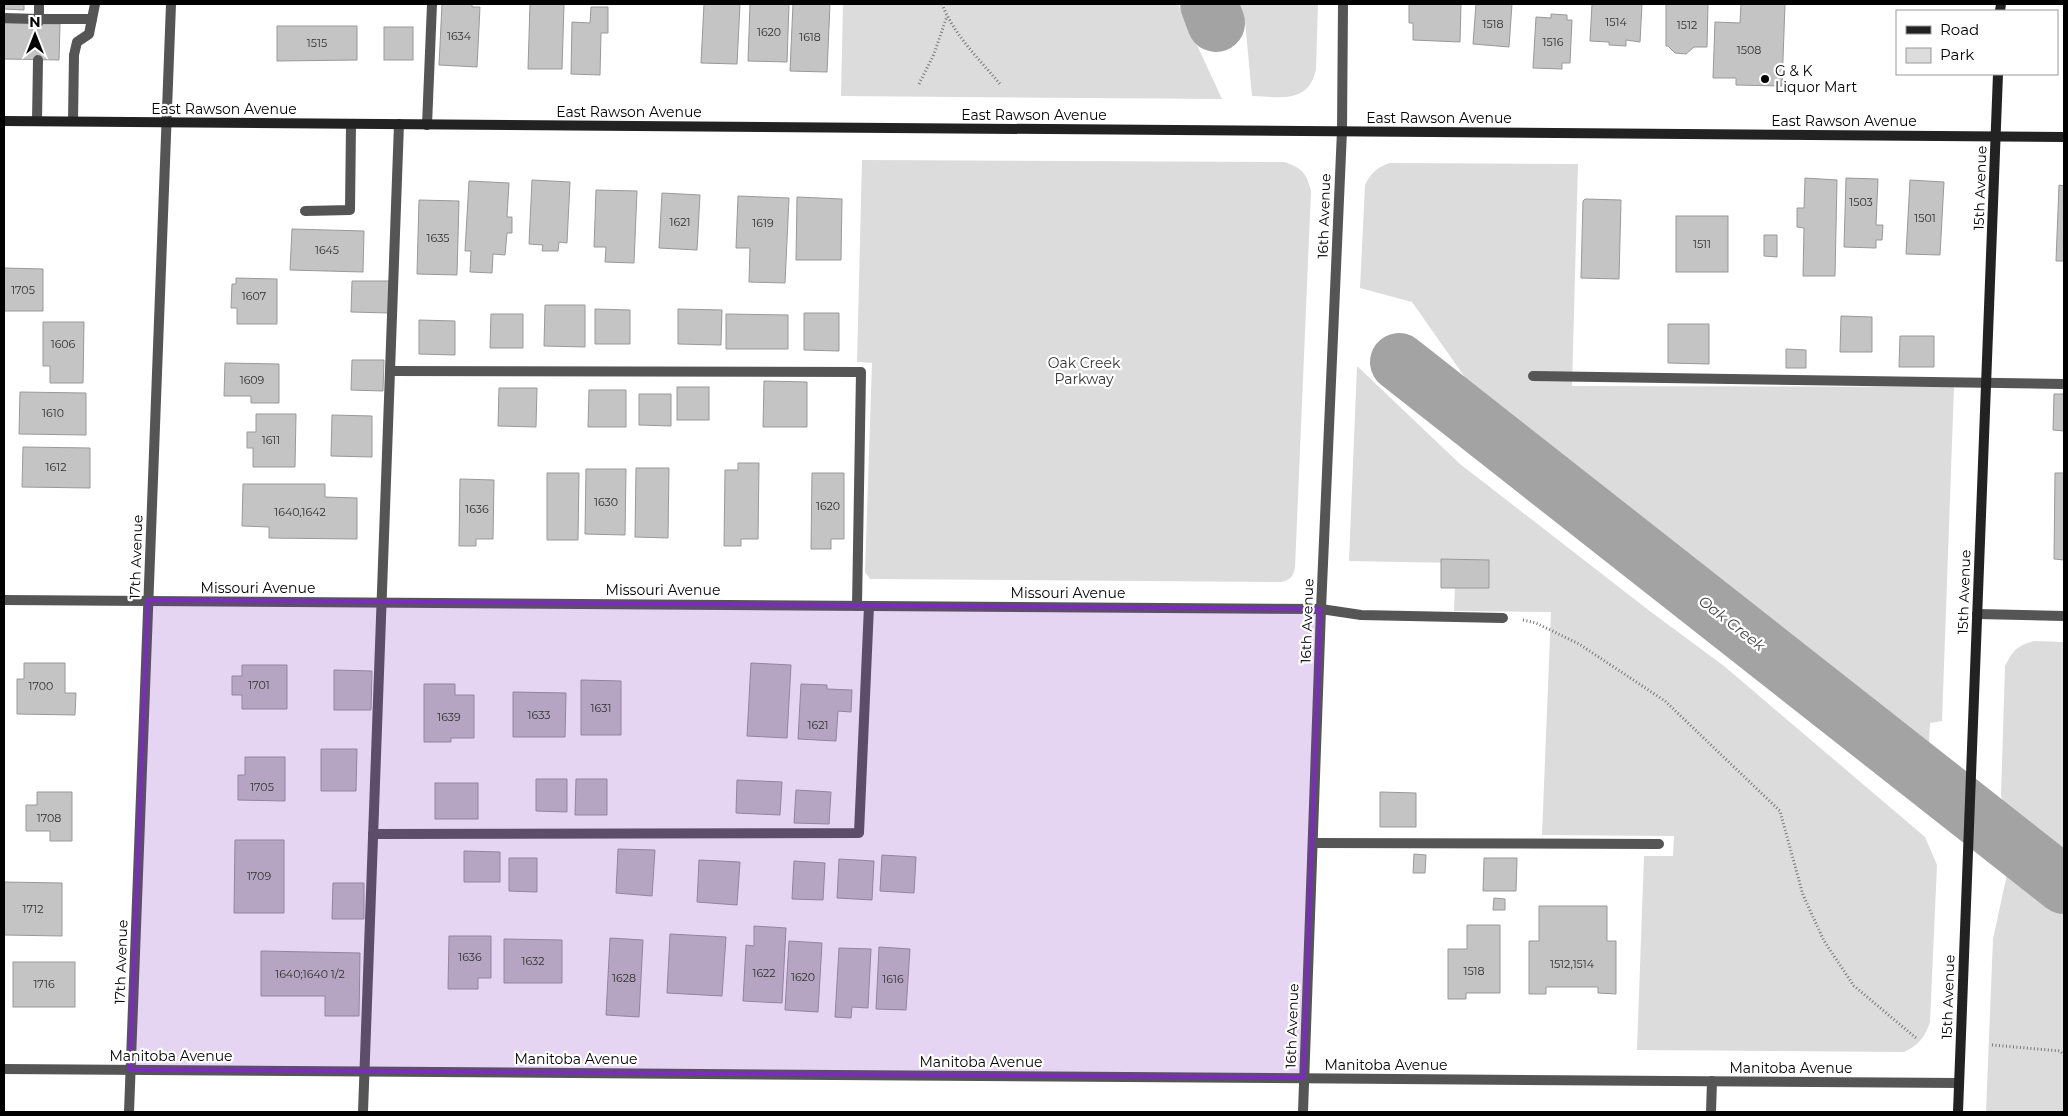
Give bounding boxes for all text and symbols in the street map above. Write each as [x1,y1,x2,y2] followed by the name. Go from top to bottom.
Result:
[10,10,60,60] north arrow
[1896,10,2058,75] legend
[29,13,41,31] text: N
[1605,15,1627,29] house number: 1514
[1482,17,1504,31] house number: 1518
[1677,18,1697,32] house number: 1512
[1940,20,1979,39] text: Road
[757,25,781,39] house number: 1620
[447,29,472,43] house number: 1634
[799,30,821,44] house number: 1618
[1543,35,1564,49] house number: 1516
[307,36,327,50] house number: 1515
[1737,43,1761,57] house number: 1508
[1940,45,1974,64] text: Park
[1775,62,1857,96] place label: G & K Liquor Mart
[1759,73,1771,85] marker: G & K Liquor Mart
[151,100,297,118] street label: East Rawson Avenue
[556,103,702,121] street label: East Rawson Avenue
[961,106,1107,124] street label: East Rawson Avenue
[1366,109,1512,127] street label: East Rawson Avenue
[1771,112,1917,130] street label: East Rawson Avenue
[1970,145,1990,231] street label: 15th Avenue
[1314,173,1334,259] street label: 16th Avenue
[1849,195,1873,209] house number: 1503
[1914,211,1936,225] house number: 1501
[670,215,690,229] house number: 1621
[752,216,774,230] house number: 1619
[427,231,450,245] house number: 1635
[1693,237,1711,251] house number: 1511
[315,243,339,257] house number: 1645
[11,283,35,297] house number: 1705
[242,289,266,303] house number: 1607
[51,337,76,351] house number: 1606
[1048,354,1121,388] park label: Oak Creek Parkway
[240,373,265,387] house number: 1609
[42,406,64,420] house number: 1610
[262,433,280,447] house number: 1611
[46,460,66,474] house number: 1612
[594,495,618,509] house number: 1630
[816,499,840,513] house number: 1620
[465,502,489,516] house number: 1636
[274,505,326,519] house number: 1640,1642
[126,514,146,600] street label: 17th Avenue
[1954,549,1974,635] street label: 15th Avenue
[1297,578,1317,664] street label: 16th Avenue
[201,579,315,597] street label: Missouri Avenue
[606,581,720,599] street label: Missouri Avenue
[1011,584,1125,602] street label: Missouri Avenue
[1695,591,1770,656] water label: Oak Creek
[248,678,270,692] house number: 1701
[29,679,53,693] house number: 1700
[591,701,611,715] house number: 1631
[527,708,551,722] house number: 1633
[437,710,461,724] house number: 1639
[808,718,828,732] house number: 1621
[250,780,274,794] house number: 1705
[37,811,61,825] house number: 1708
[247,869,271,883] house number: 1709
[23,902,43,916] house number: 1712
[111,919,131,1005] street label: 17th Avenue
[458,950,482,964] house number: 1636
[521,954,545,968] house number: 1632
[1938,954,1958,1040] street label: 15th Avenue
[1550,957,1595,971] house number: 1512,1514
[1463,964,1485,978] house number: 1518
[752,966,776,980] house number: 1622
[275,967,345,981] house number: 1640;1640 1/2
[791,970,815,984] house number: 1620
[612,971,636,985] house number: 1628
[882,972,904,986] house number: 1616
[33,977,55,991] house number: 1716
[1282,983,1302,1069] street label: 16th Avenue
[109,1047,233,1065] street label: Manitoba Avenue
[514,1050,638,1068] street label: Manitoba Avenue
[919,1053,1043,1071] street label: Manitoba Avenue
[1324,1056,1448,1074] street label: Manitoba Avenue
[1729,1059,1853,1077] street label: Manitoba Avenue

